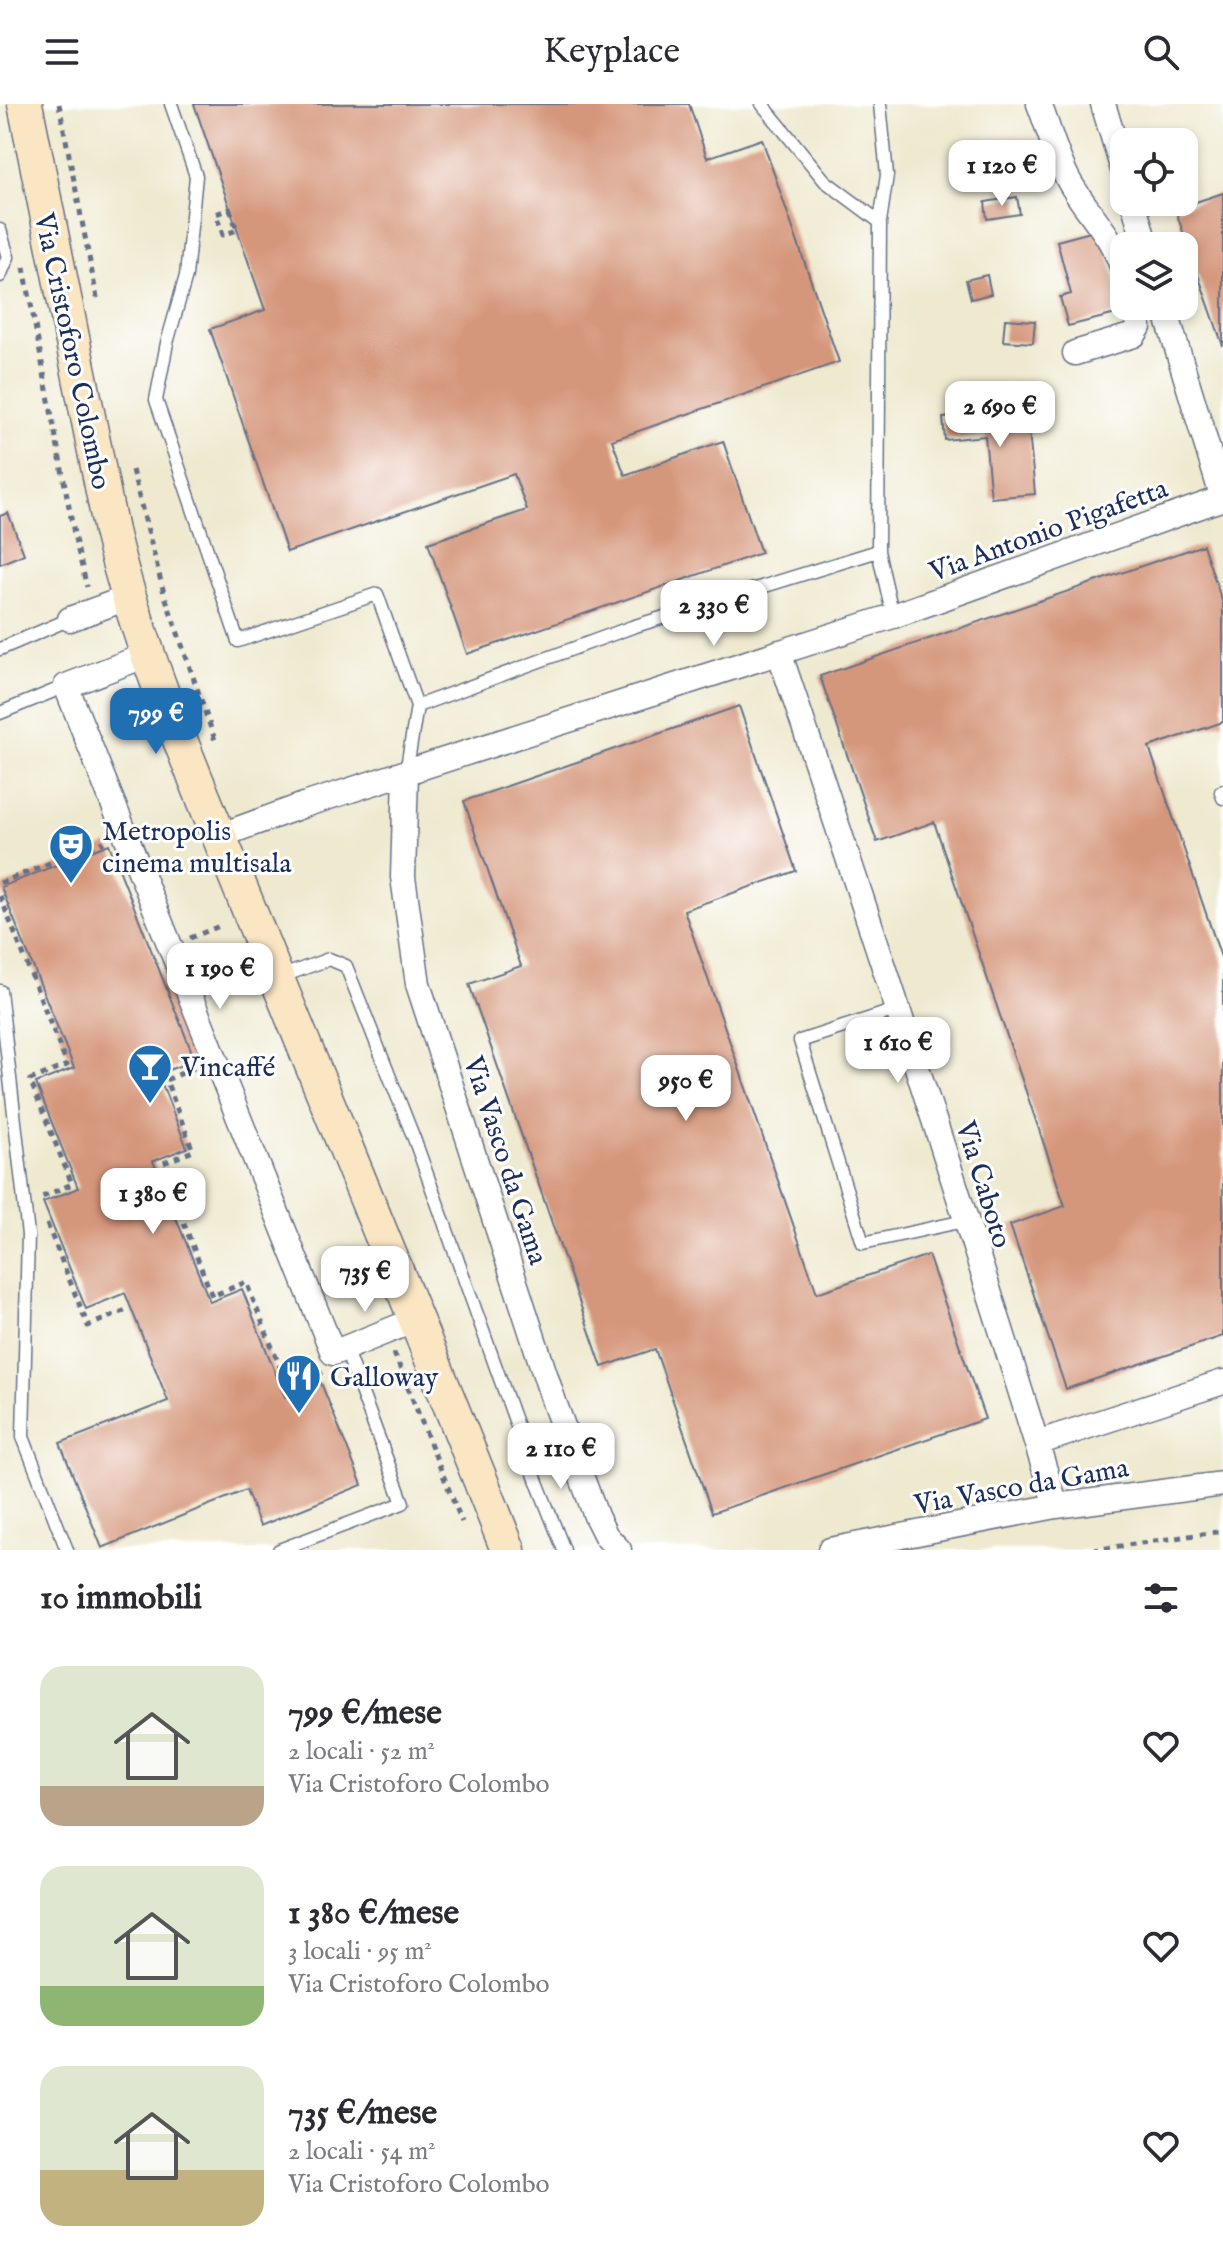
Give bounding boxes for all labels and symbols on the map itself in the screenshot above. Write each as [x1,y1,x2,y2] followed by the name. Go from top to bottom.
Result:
[928,140,1076,208] pin: 1 120 €
[25,209,118,493] street label: Via Cristoforo Colombo
[926,381,1074,449] pin: 2 690 €
[924,472,1174,591] street label: Via Antonio Pigafetta
[640,580,788,648] pin: 2 330 €
[100,688,212,756] pin: 799 €
[102,815,292,882] place label: Metropolis cinema multisala
[47,822,95,885] theatre icon: Metropolis cinema multisala
[146,943,294,1011] pin: 1 190 €
[824,1017,972,1085] pin: 1 610 €
[126,1042,174,1105] bar icon: Vincaffé
[180,1051,275,1086] place label: Vincaffé
[454,1051,555,1270] street label: Via Vasco da Gama
[630,1055,742,1123] pin: 950 €
[946,1116,1018,1252] street label: Via Caboto
[79,1168,227,1236] pin: 1 380 €
[309,1246,421,1314] pin: 735 €
[275,1352,323,1415] restaurant icon: Galloway
[330,1361,439,1396] place label: Galloway
[487,1423,635,1491] pin: 2 110 €
[911,1451,1132,1524] street label: Via Vasco da Gama

